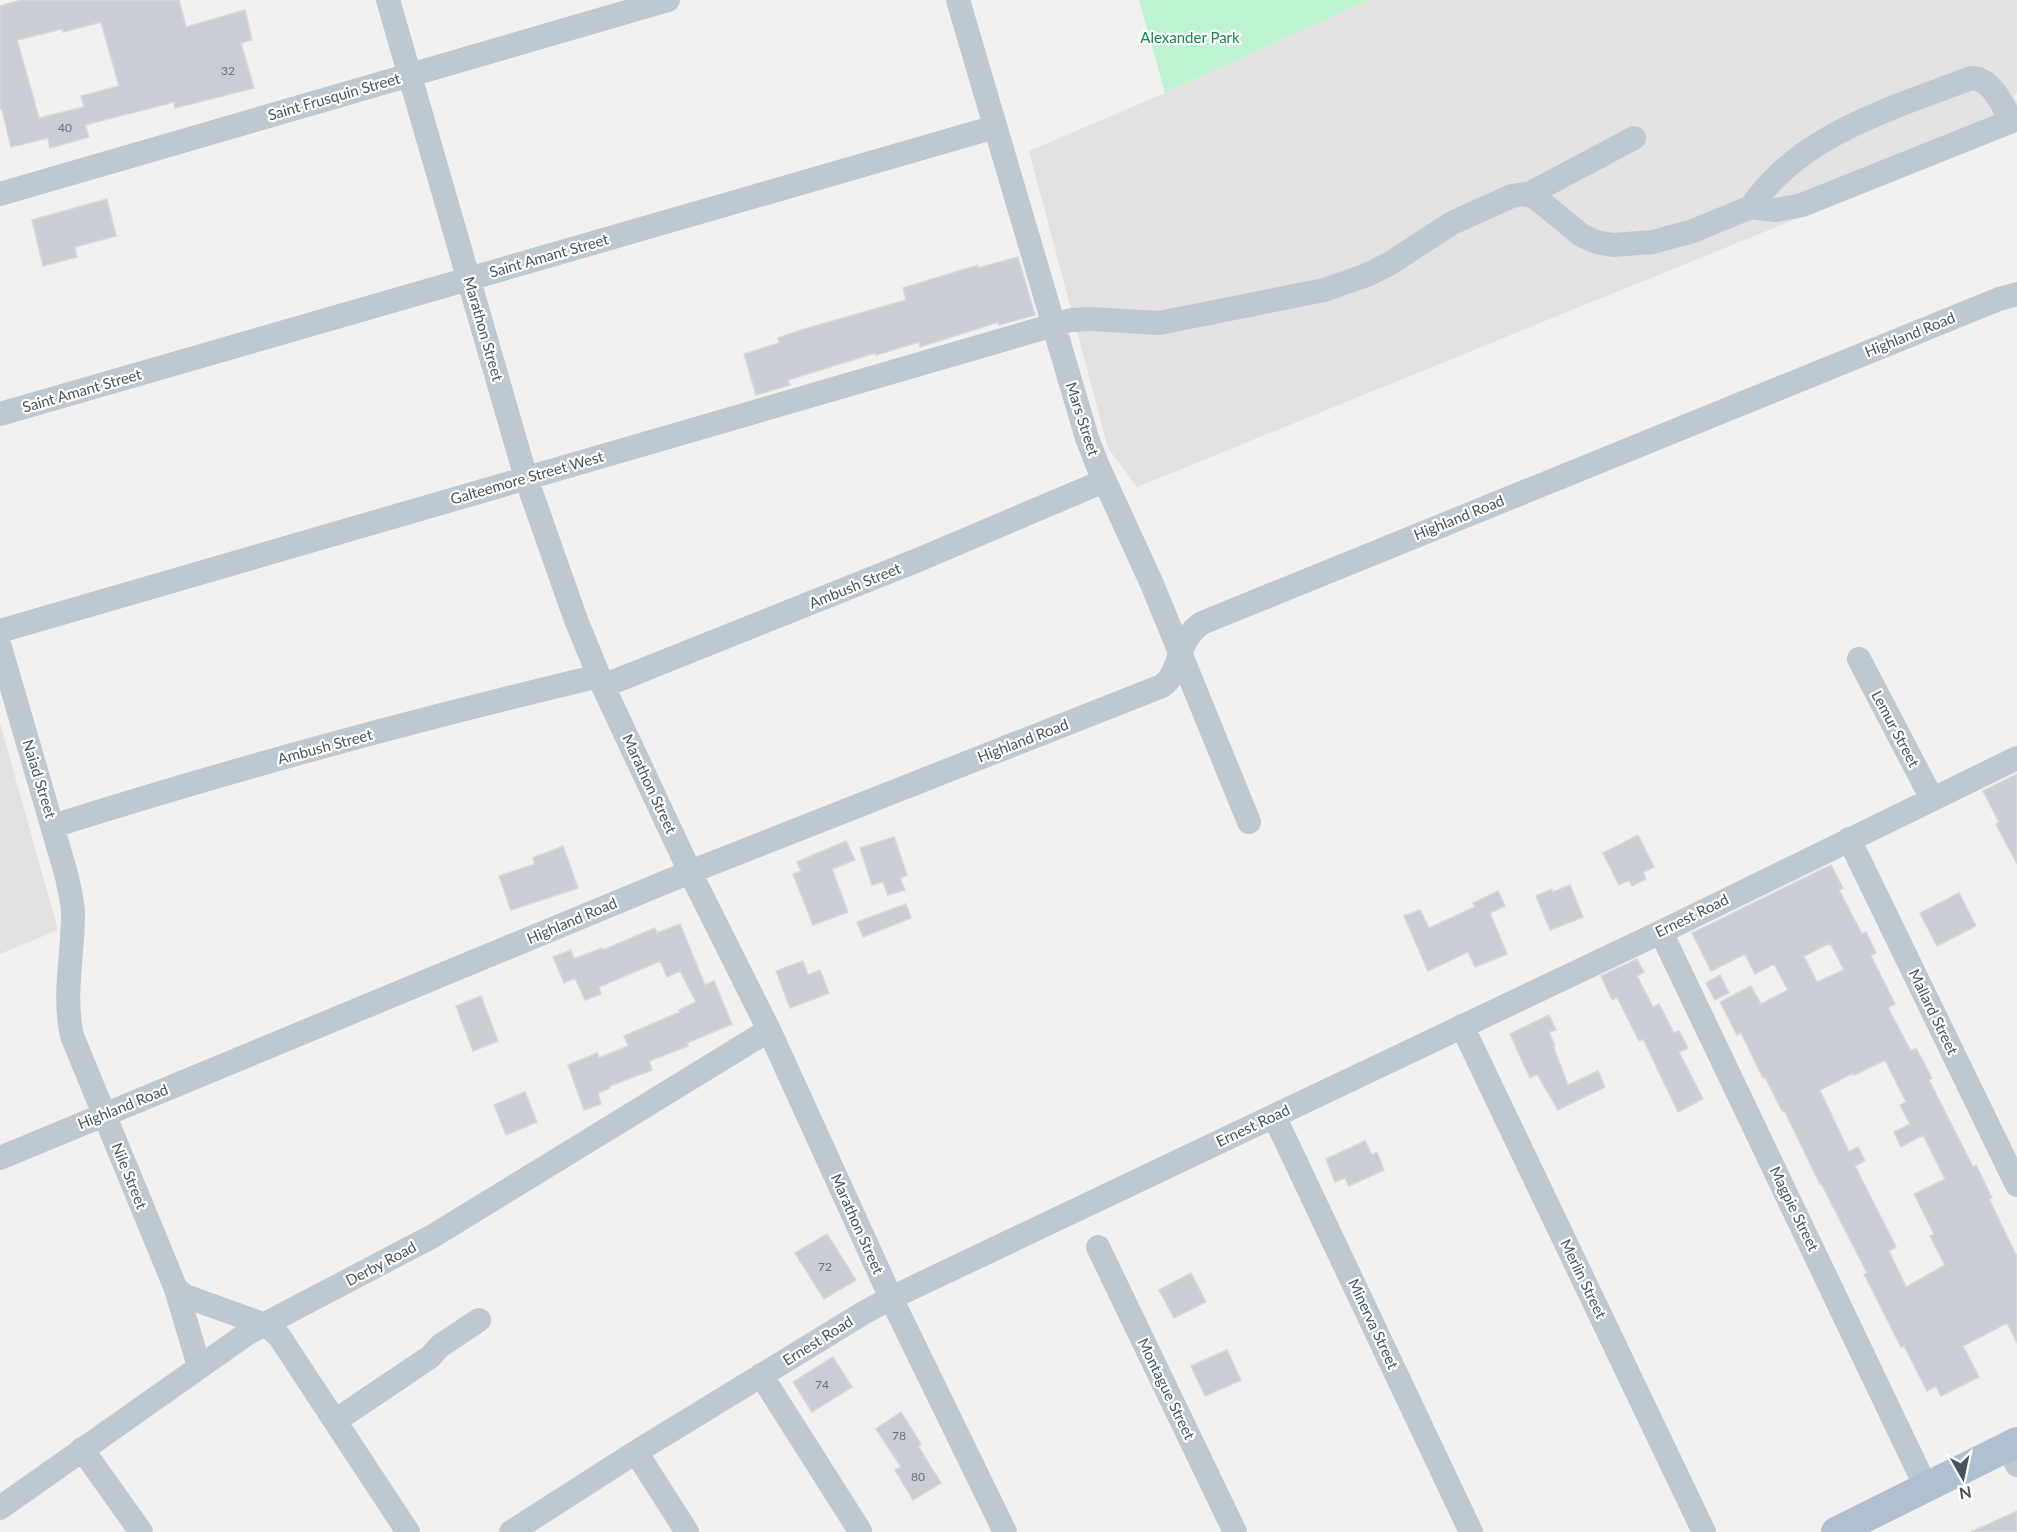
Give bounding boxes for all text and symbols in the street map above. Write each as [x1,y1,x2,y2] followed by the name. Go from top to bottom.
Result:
[1140,28,1240,46] park label: Alexander Park
[221,63,235,78] house number: 32
[265,68,403,124] street label: Saint Frusquin Street
[58,120,72,135] house number: 40
[487,229,611,281] street label: Saint Amant Street
[460,274,508,384] street label: Marathon Street
[1862,308,1957,360] street label: Highland Road
[20,364,144,416] street label: Saint Amant Street
[1063,380,1104,458] street label: Mars Street
[448,446,606,508] street label: Galteemore Street West
[1411,491,1506,543] street label: Highland Road
[806,558,904,612] street label: Ambush Street
[1868,687,1924,770] street label: Lemur Street
[975,714,1071,766] street label: Highland Road
[275,725,375,767] street label: Ambush Street
[619,731,681,837] street label: Marathon Street
[19,737,61,821] street label: Naiad Street
[1652,890,1731,941] street label: Ernest Road
[524,893,619,947] street label: Highland Road
[1906,966,1963,1058] street label: Mallard Street
[75,1080,170,1132] street label: Highland Road
[1213,1100,1292,1150] street label: Ernest Road
[109,1140,152,1212] street label: Nile Street
[1767,1163,1823,1255] street label: Magpie Street
[828,1171,888,1277] street label: Marathon Street
[1557,1236,1611,1322] street label: Merlin Street
[342,1237,419,1289] street label: Derby Road
[818,1259,832,1274] house number: 72
[1345,1276,1403,1372] street label: Minerva Street
[779,1312,856,1369] street label: Ernest Road
[1135,1335,1200,1443] street label: Montague Street
[815,1377,829,1392] house number: 74
[892,1428,906,1443] house number: 78
[1933,1448,1993,1508] north arrow
[911,1469,925,1484] house number: 80
[1958,1483,1973,1504] text: N

